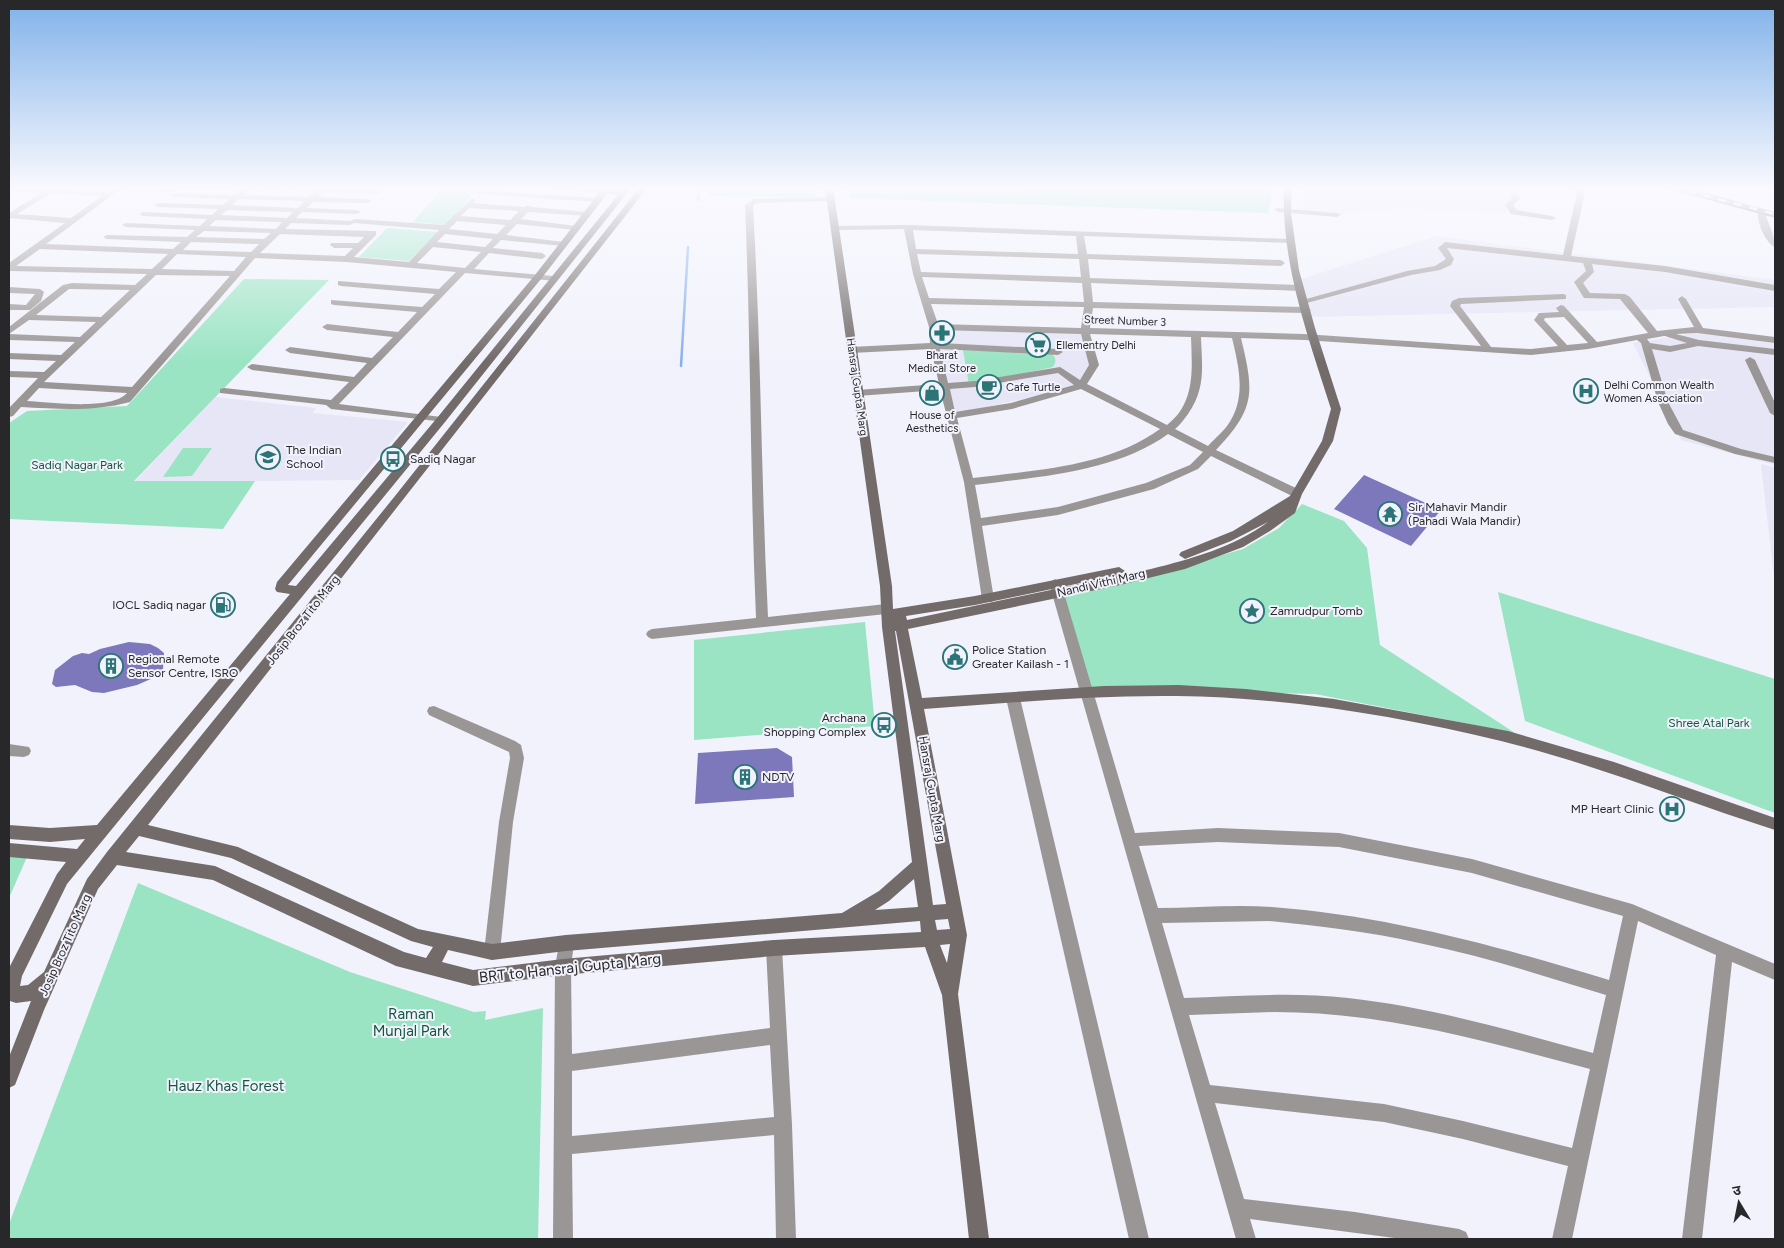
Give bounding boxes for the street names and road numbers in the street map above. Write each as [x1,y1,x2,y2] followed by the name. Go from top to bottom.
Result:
[1084,313,1166,329] street label: Street Number 3
[844,337,870,437] street label: Hansraj Gupta Marg
[1055,566,1147,600] street label: Nandi Vithi Marg
[264,572,342,668] street label: Josip Broz Tito Marg
[916,735,948,843] street label: Hansraj Gupta Marg
[36,892,94,998] street label: Josip Broz Tito Marg
[478,949,662,987] street label: BRT to Hansraj Gupta Marg

